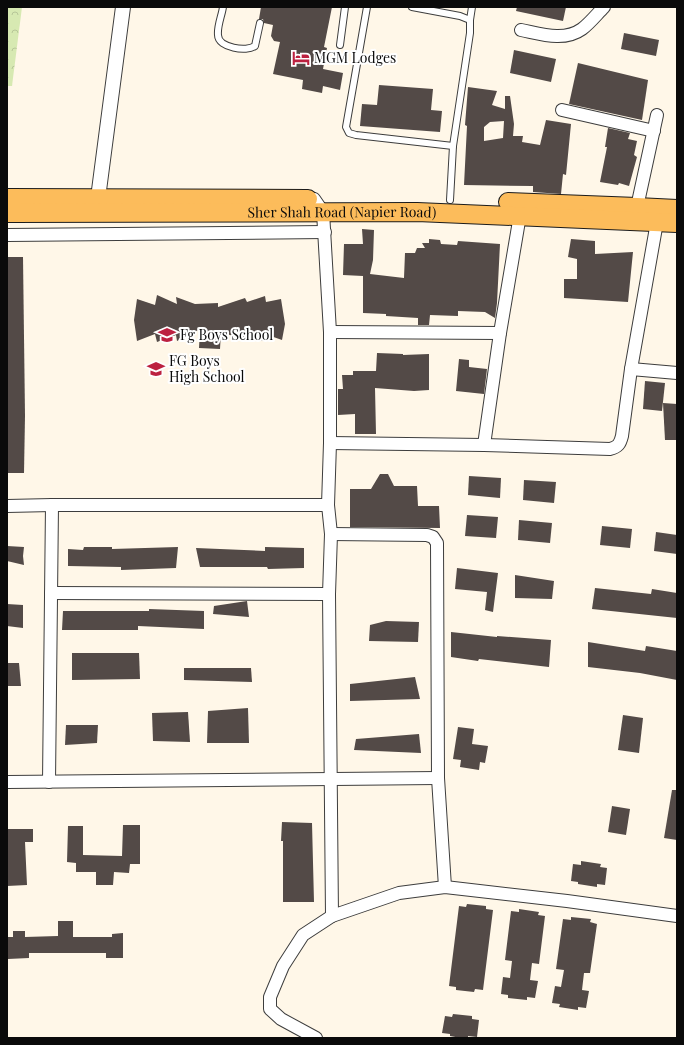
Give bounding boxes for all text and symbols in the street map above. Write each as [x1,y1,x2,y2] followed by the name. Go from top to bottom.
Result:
[291,48,311,68] hotel icon: MGM Lodges
[314,48,396,67] place label: MGM Lodges
[248,202,437,222] street label: Sher Shah Road (Napier Road)
[157,325,177,345] school or university icon: Fg Boys School
[180,325,273,344] place label: Fg Boys School
[169,351,245,386] place label: FG Boys High School
[146,359,166,379] school or university icon: FG Boys High School

